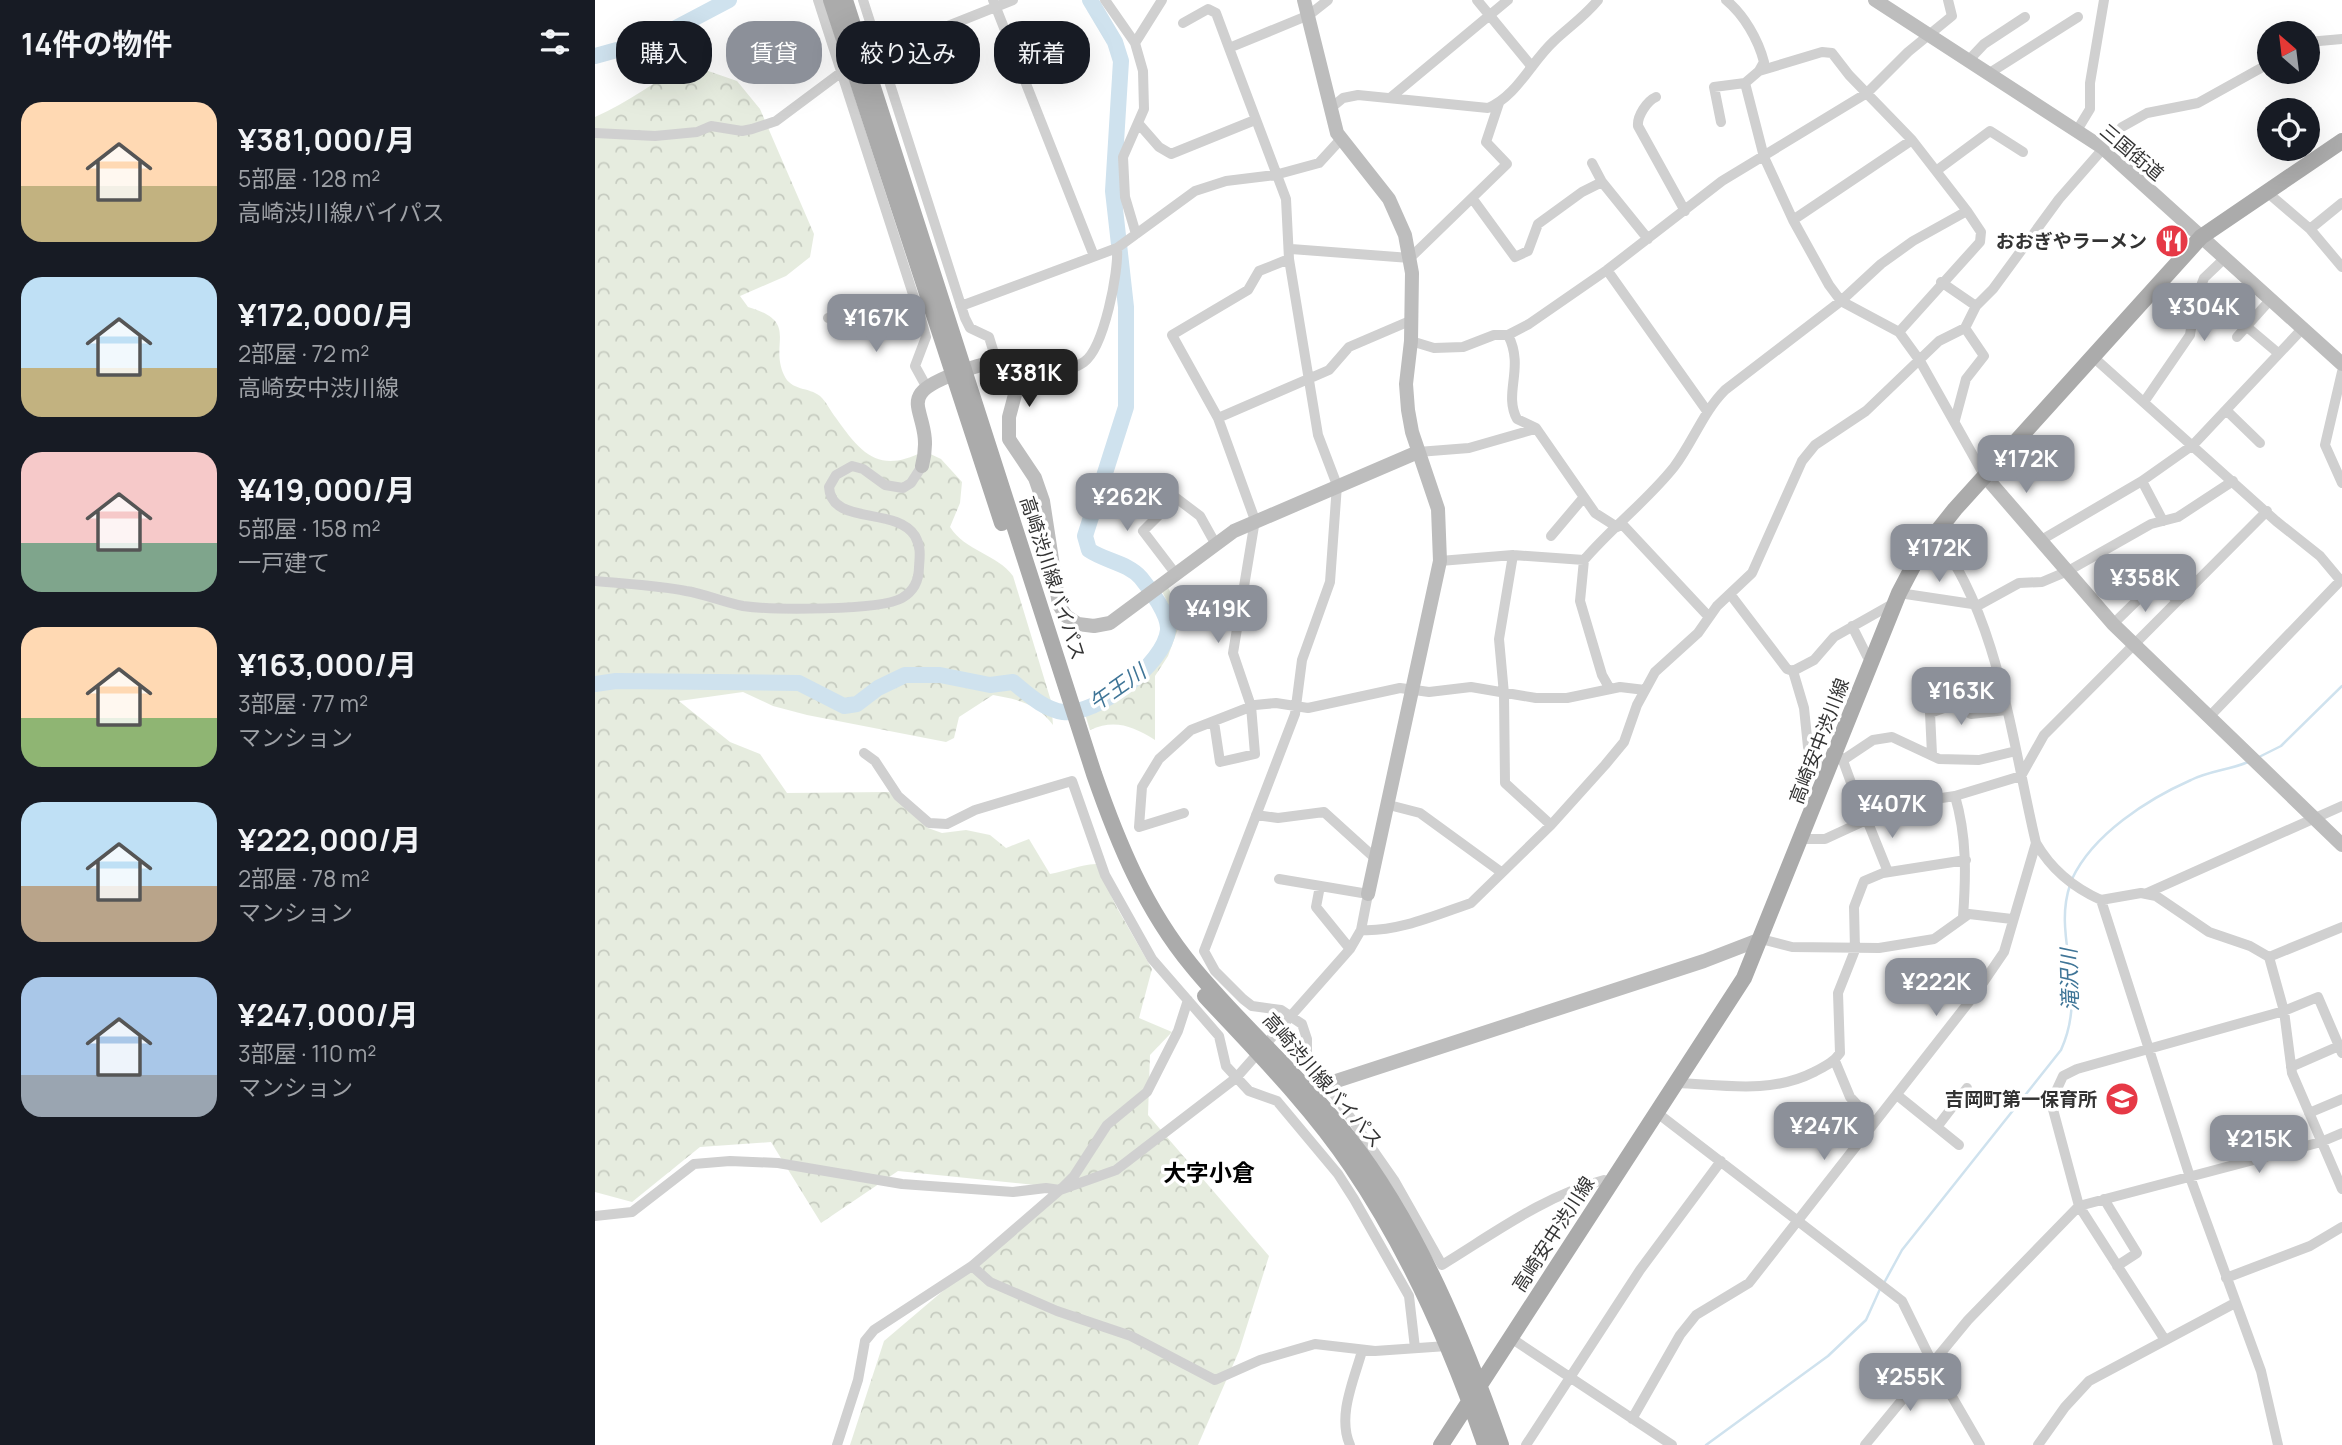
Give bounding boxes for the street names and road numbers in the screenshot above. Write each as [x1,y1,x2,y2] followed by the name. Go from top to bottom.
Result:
[2095,118,2169,186] street label: 三国街道
[1014,493,1092,663] street label: 高崎渋川線バイパス
[1783,674,1855,808] street label: 高崎安中渋川線
[1257,1007,1389,1153] street label: 高崎渋川線バイパス
[1506,1171,1600,1297] street label: 高崎安中渋川線

